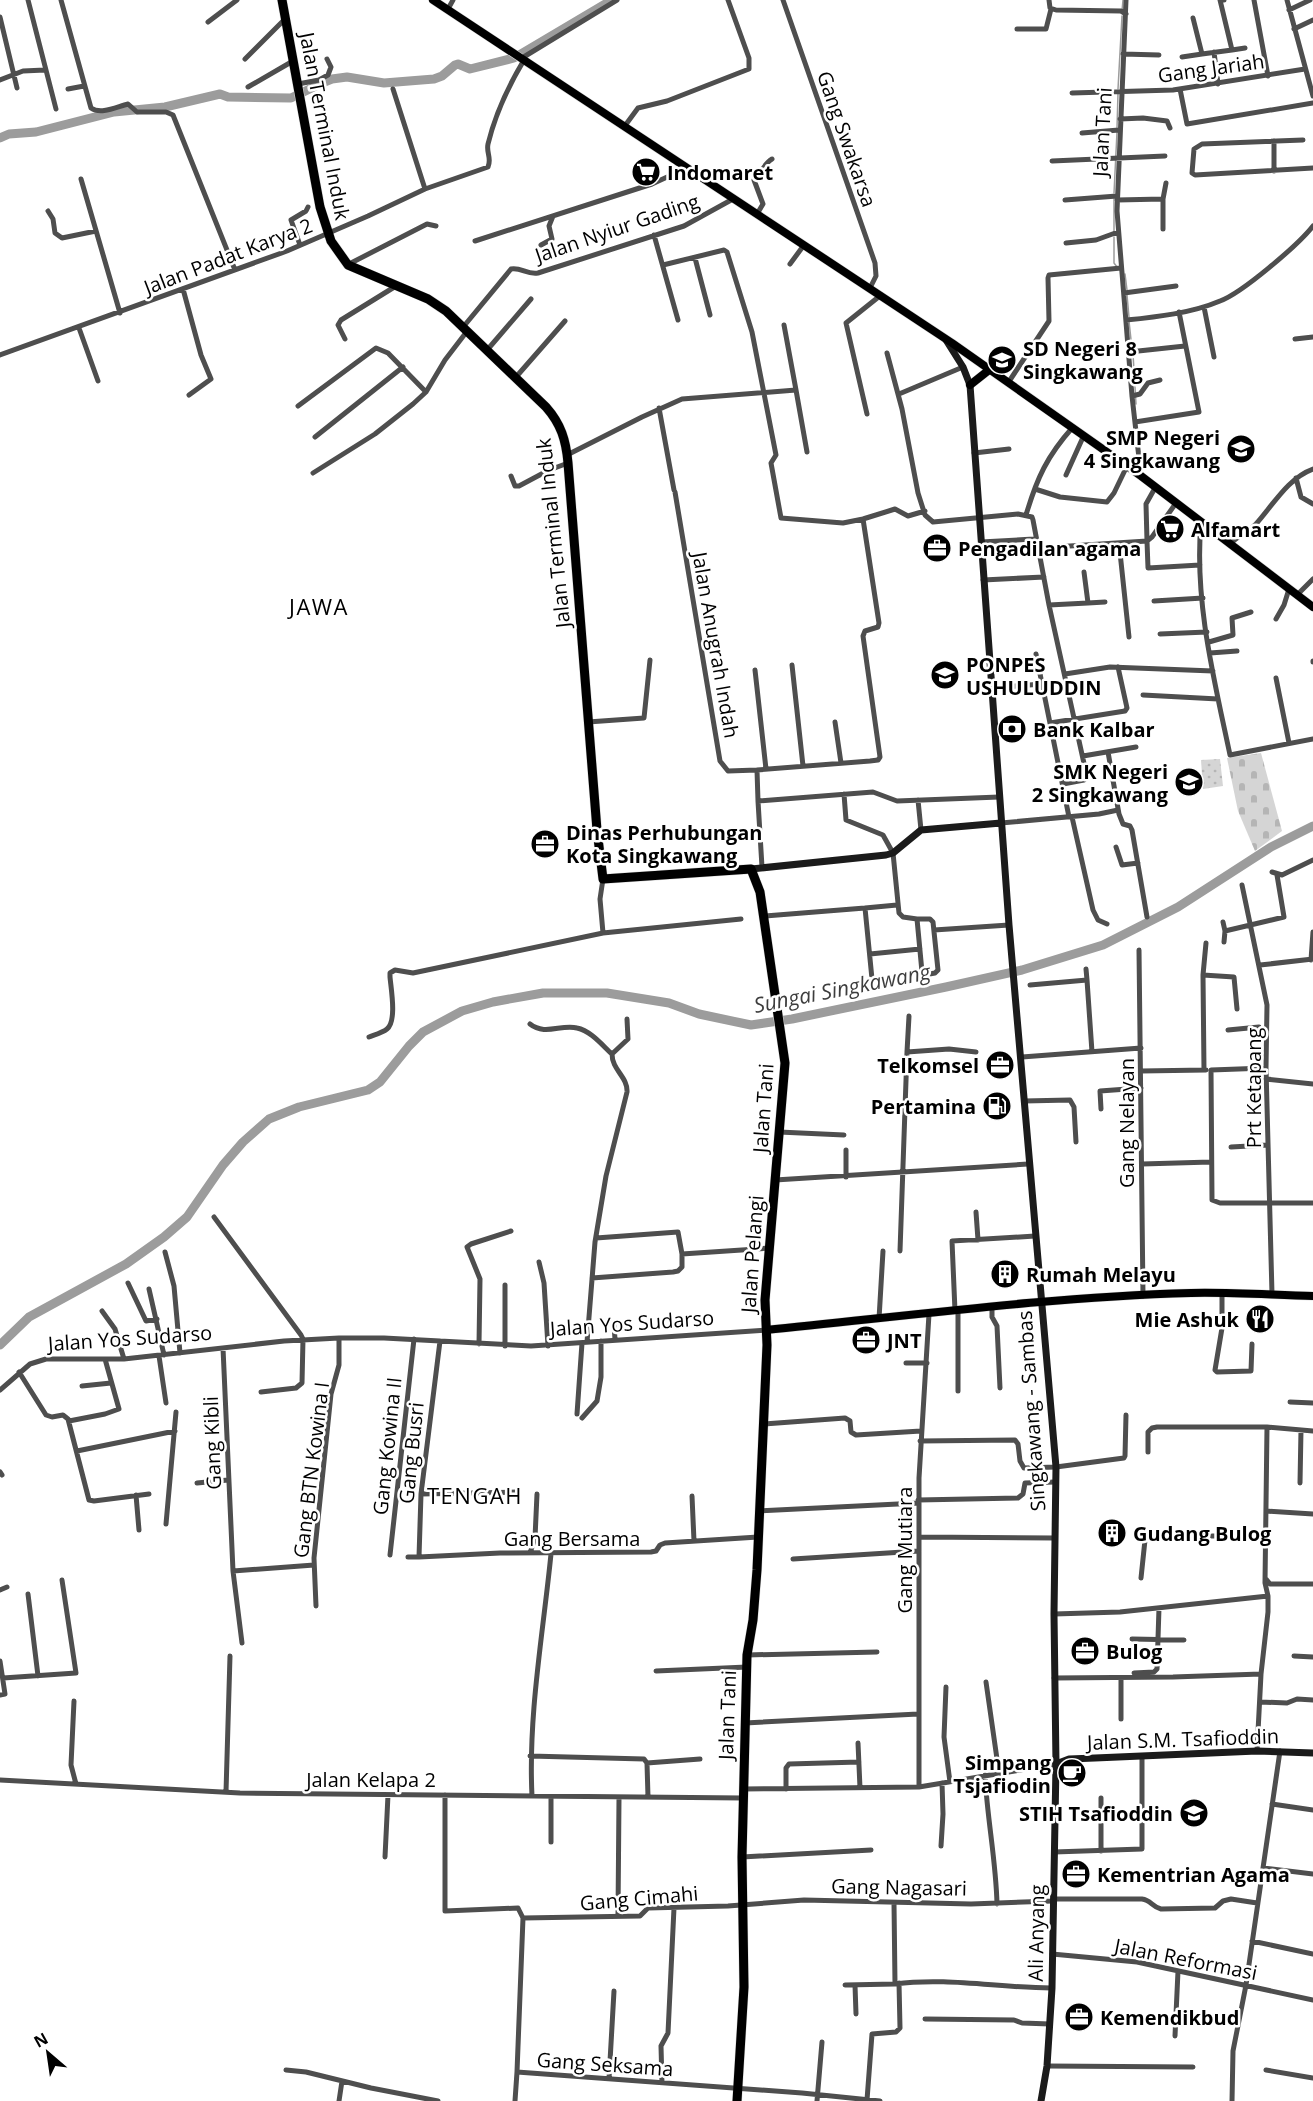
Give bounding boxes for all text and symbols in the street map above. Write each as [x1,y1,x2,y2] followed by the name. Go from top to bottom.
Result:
[293,28,357,223] street label: Jalan Terminal Induk
[1156,47,1266,89] street label: Gang Jariah
[811,67,883,211] street label: Gang Swakarsa
[1086,87,1118,179] street label: Jalan Tani
[630,156,662,188] supermarket icon: Indomaret
[667,159,773,186] place label: Indomaret
[529,187,703,269] street label: Jalan Nyiur Gading
[138,211,316,301] street label: Jalan Padat Karya 2
[1023,335,1143,385] place label: SD Negeri 8 Singkawang
[986,344,1018,376] school or university icon: SD Negeri 8 Singkawang
[1084,424,1221,474] place label: SMP Negeri 4 Singkawang
[1225,433,1257,465] school or university icon: SMP Negeri 4 Singkawang
[530,436,577,631] street label: Jalan Terminal Induk
[1154,513,1186,545] supermarket icon: Alfamart
[1191,516,1281,543] place label: Alfamart
[921,532,953,564] office icon: Pengadilan agama
[958,535,1141,562] place label: Pengadilan agama
[686,548,746,740] street label: Jalan Anugrah Indah
[287,591,349,621] district label: JAWA
[966,651,1101,701] place label: PONPES USHULUDDIN
[929,659,961,691] school or university icon: PONPES USHULUDDIN
[996,713,1028,745] bank icon: Bank Kalbar
[1033,716,1155,743] place label: Bank Kalbar
[1032,758,1169,808] place label: SMK Negeri 2 Singkawang
[1173,766,1205,798] school or university icon: SMK Negeri 2 Singkawang
[566,819,762,869] place label: Dinas Perhubungan Kota Singkawang
[529,828,561,860] office icon: Dinas Perhubungan Kota Singkawang
[751,957,934,1019] water label: Sungai Singkawang
[1240,1028,1267,1148] street label: Prt Ketapang
[984,1049,1016,1081] office icon: Telkomsel
[877,1052,979,1079] place label: Telkomsel
[1113,1058,1140,1188] street label: Gang Nelayan
[746,1062,780,1156] street label: Jalan Tani
[981,1090,1013,1122] fuel station icon: Pertamina
[871,1093,976,1120] place label: Pertamina
[734,1194,770,1316] street label: Jalan Pelangi
[989,1258,1021,1290] building icon: Rumah Melayu
[1026,1261,1176,1288] place label: Rumah Melayu
[1244,1303,1276,1335] restaurant icon: Mie Ashuk
[547,1304,715,1342] street label: Jalan Yos Sudarso
[1135,1306,1240,1333] place label: Mie Ashuk
[1011,1310,1051,1512] street label: Singkawang - Sambas
[45,1319,213,1357] street label: Jalan Yos Sudarso
[850,1324,882,1356] office icon: JNT
[885,1327,922,1354] place label: JNT
[366,1376,408,1516] street label: Gang Kowina II
[287,1380,335,1560] street label: Gang BTN Kowina I
[197,1396,227,1490] street label: Gang Kibli
[392,1401,430,1505] street label: Gang Busri
[427,1480,523,1510] district label: TENGAH
[891,1487,918,1613] street label: Gang Mutiara
[1096,1517,1128,1549] building icon: Gudang Bulog
[1133,1520,1272,1547] place label: Gudang Bulog
[504,1525,640,1552] street label: Gang Bersama
[1069,1635,1101,1667] office icon: Bulog
[1106,1638,1163,1665] place label: Bulog
[712,1670,742,1762] street label: Jalan Tani
[1085,1722,1279,1756] street label: Jalan S.M. Tsafioddin
[953,1749,1052,1799] place label: Simpang Tsjafiodin
[1056,1757,1088,1789] cafe icon: Simpang Tsjafiodin
[304,1766,436,1793] street label: Jalan Kelapa 2
[1178,1797,1210,1829] school or university icon: STIH Tsafioddin
[1019,1800,1173,1827] place label: STIH Tsafioddin
[1060,1858,1092,1890] office icon: Kementrian Agama
[1097,1861,1290,1888] place label: Kementrian Agama
[831,1872,967,1902] street label: Gang Nagasari
[579,1879,699,1917] street label: Gang Cimahi
[1022,1884,1050,1982] street label: Ali Anyang
[1110,1932,1260,1986] street label: Jalan Reformasi
[1063,2001,1095,2033] office icon: Kemendikbud
[1100,2004,1239,2031] place label: Kemendikbud
[18,2023,78,2083] north arrow
[30,2027,52,2053] text: N
[536,2046,674,2082] street label: Gang Seksama

